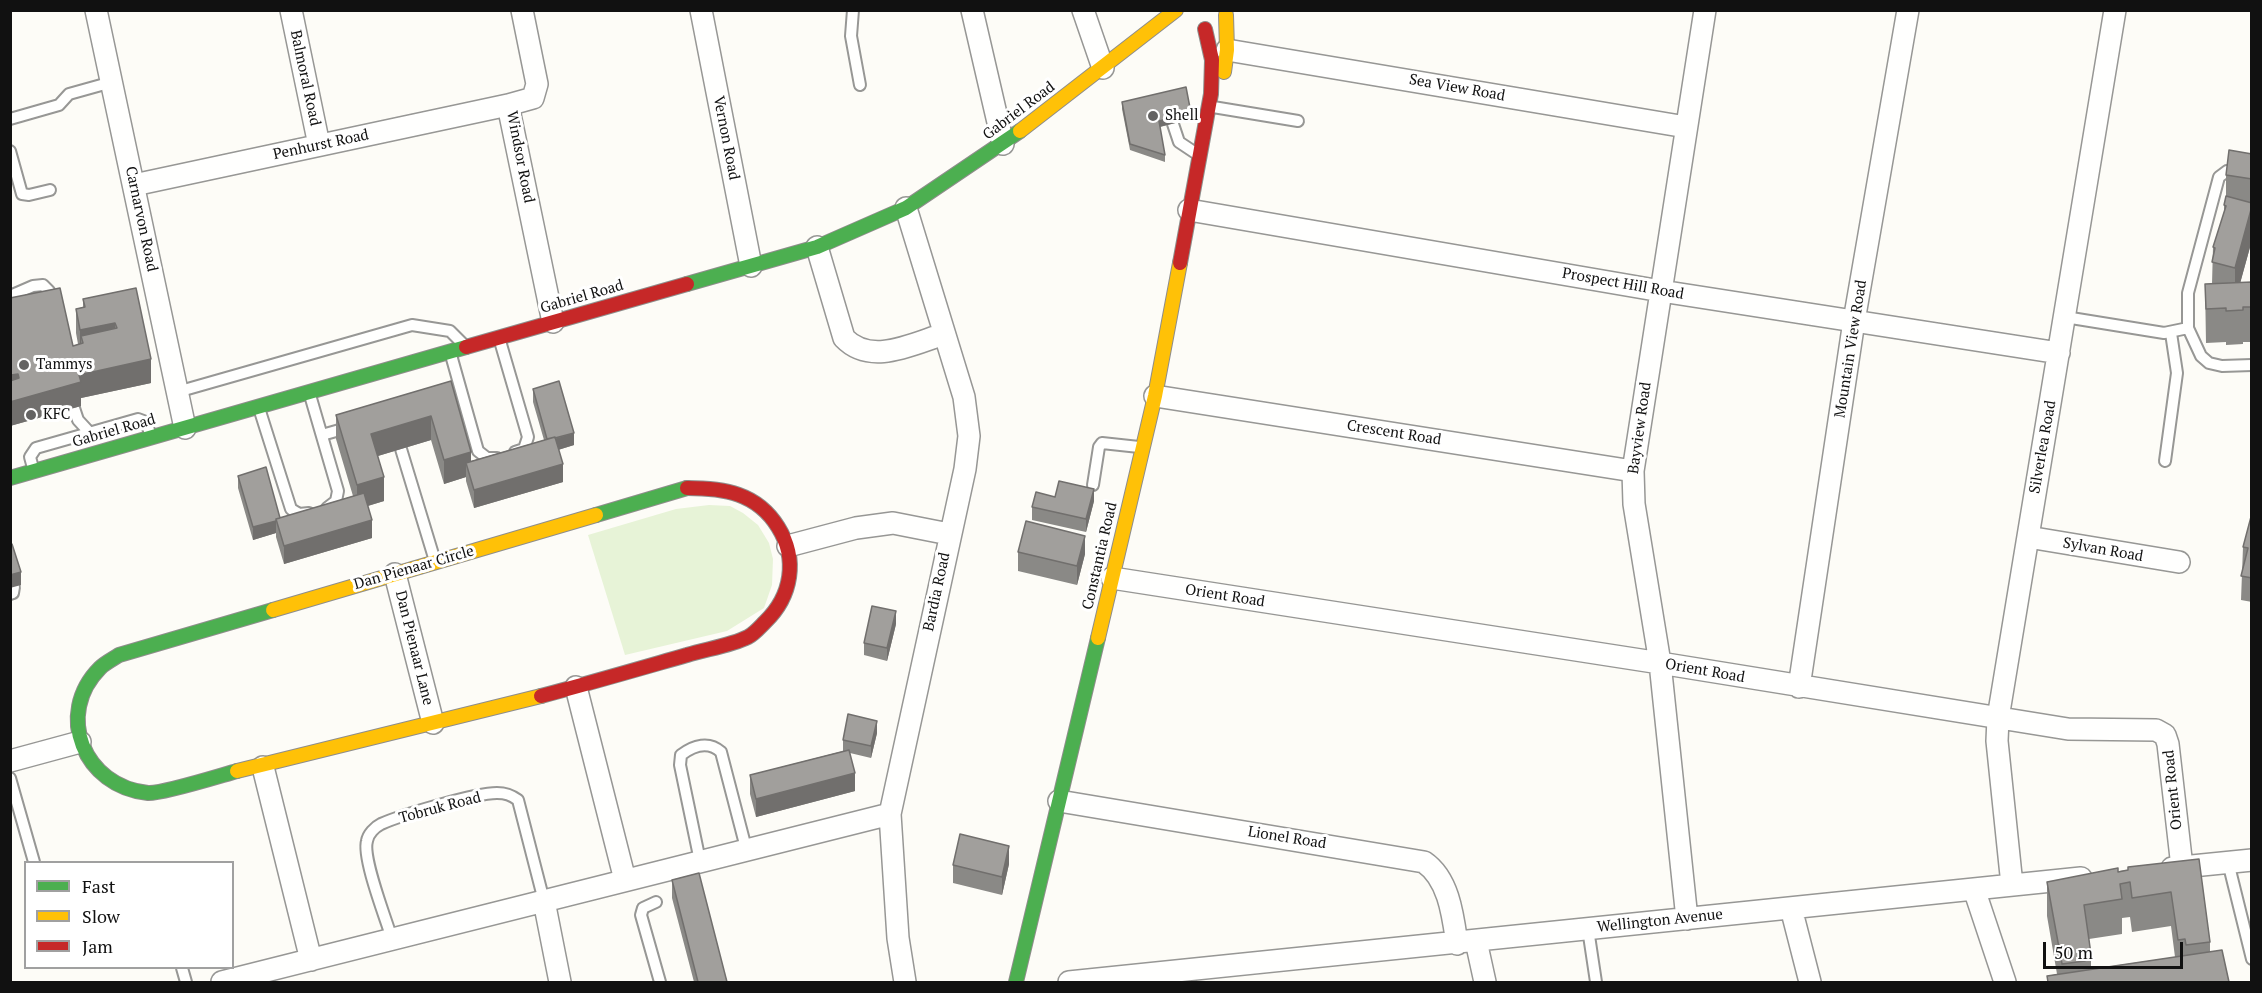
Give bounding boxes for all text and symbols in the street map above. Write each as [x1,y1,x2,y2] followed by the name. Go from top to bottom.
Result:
[286,28,324,128] street label: Balmoral Road
[1408,71,1506,105] street label: Sea View Road
[979,78,1059,144] street label: Gabriel Road
[709,94,743,182] street label: Vernon Road
[1165,107,1198,125] place label: Shell
[502,109,538,205] street label: Windsor Road
[1146,109,1160,123] marker: Shell
[272,126,370,164] street label: Penhurst Road
[121,165,161,273] street label: Carnarvon Road
[1561,264,1685,304] street label: Prospect Hill Road
[538,277,626,317] street label: Gabriel Road
[1831,279,1871,419] street label: Mountain View Road
[36,356,92,374] place label: Tammys
[17,358,31,372] marker: Tammys
[1625,381,1655,475] street label: Bayview Road
[2026,399,2060,495] street label: Silverlea Road
[43,406,71,424] place label: KFC
[24,408,38,422] marker: KFC
[70,411,158,451] street label: Gabriel Road
[1346,417,1442,449] street label: Crescent Road
[1079,500,1121,612] street label: Constantia Road
[2061,534,2145,566] street label: Sylvan Road
[352,542,476,594] street label: Dan Pienaar Circle
[920,551,954,633] street label: Bardia Road
[1184,581,1266,611] street label: Orient Road
[391,589,437,707] street label: Dan Pienaar Lane
[1664,655,1746,687] street label: Orient Road
[2160,749,2186,831] street label: Orient Road
[397,788,483,828] street label: Tobruk Road
[1247,823,1327,853] street label: Lionel Road
[24,861,234,969] legend
[82,874,115,898] text: Fast
[82,904,120,928] text: Slow
[1596,905,1724,937] street label: Wellington Avenue
[2046,930,2186,968] scale bar
[82,934,113,958] text: Jam
[2054,940,2093,964] text: 50 m

